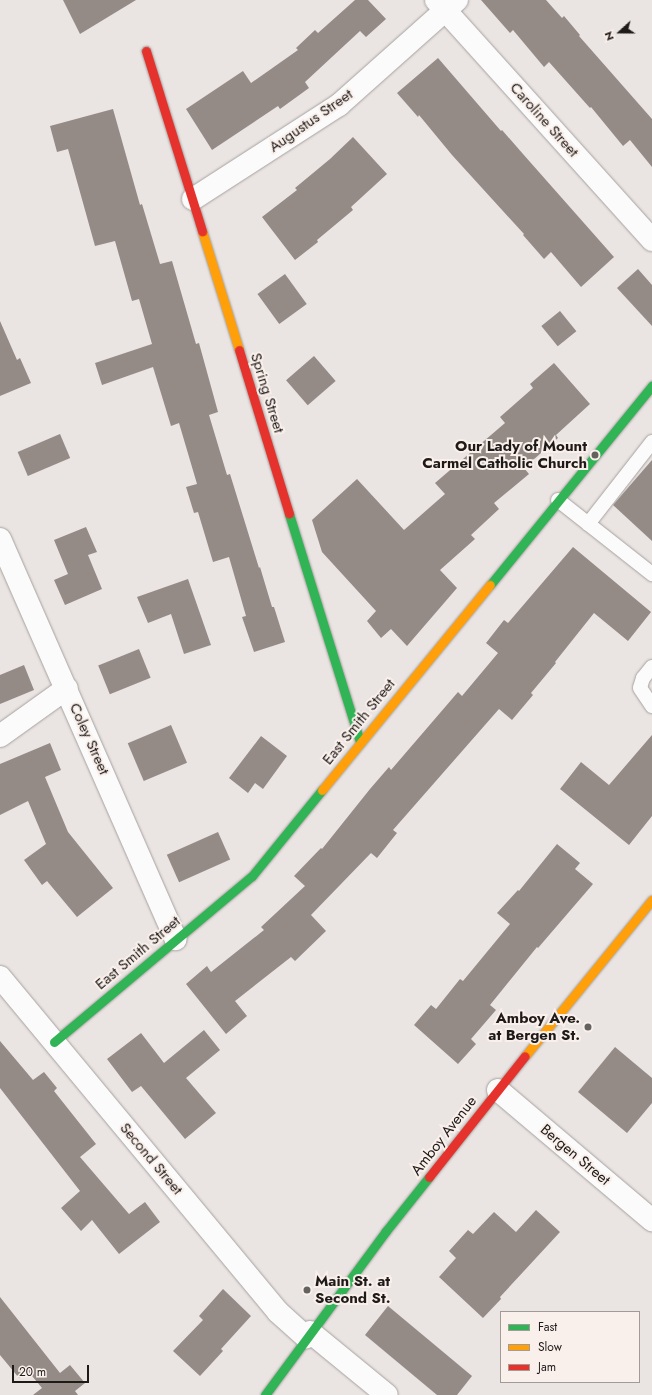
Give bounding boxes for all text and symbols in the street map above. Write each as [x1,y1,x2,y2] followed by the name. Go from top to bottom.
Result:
[600,12,640,52] north arrow
[600,29,618,43] text: N
[506,79,582,161] street label: Caroline Street
[266,86,356,156] street label: Augustus Street
[246,351,288,435] street label: Spring Street
[422,437,587,472] place label: Our Lady of Mount Carmel Catholic Church
[590,450,600,460] marker: Our Lady of Mount Carmel Catholic Church
[319,675,399,769] street label: East Smith Street
[65,700,113,778] street label: Coley Street
[92,912,184,994] street label: East Smith Street
[488,1009,580,1044] place label: Amboy Ave. at Bergen St.
[583,1022,593,1032] marker: Amboy Ave. at Bergen St.
[407,1093,481,1179] street label: Amboy Avenue
[116,1120,186,1198] street label: Second Street
[536,1121,614,1189] street label: Bergen Street
[315,1272,391,1307] place label: Main St. at Second St.
[302,1285,312,1295] marker: Main St. at Second St.
[500,1311,640,1383] legend
[538,1318,557,1336] text: Fast
[538,1338,562,1356] text: Slow
[14,1357,91,1383] scale bar
[538,1358,556,1376] text: Jam
[19,1363,46,1381] text: 20 m

